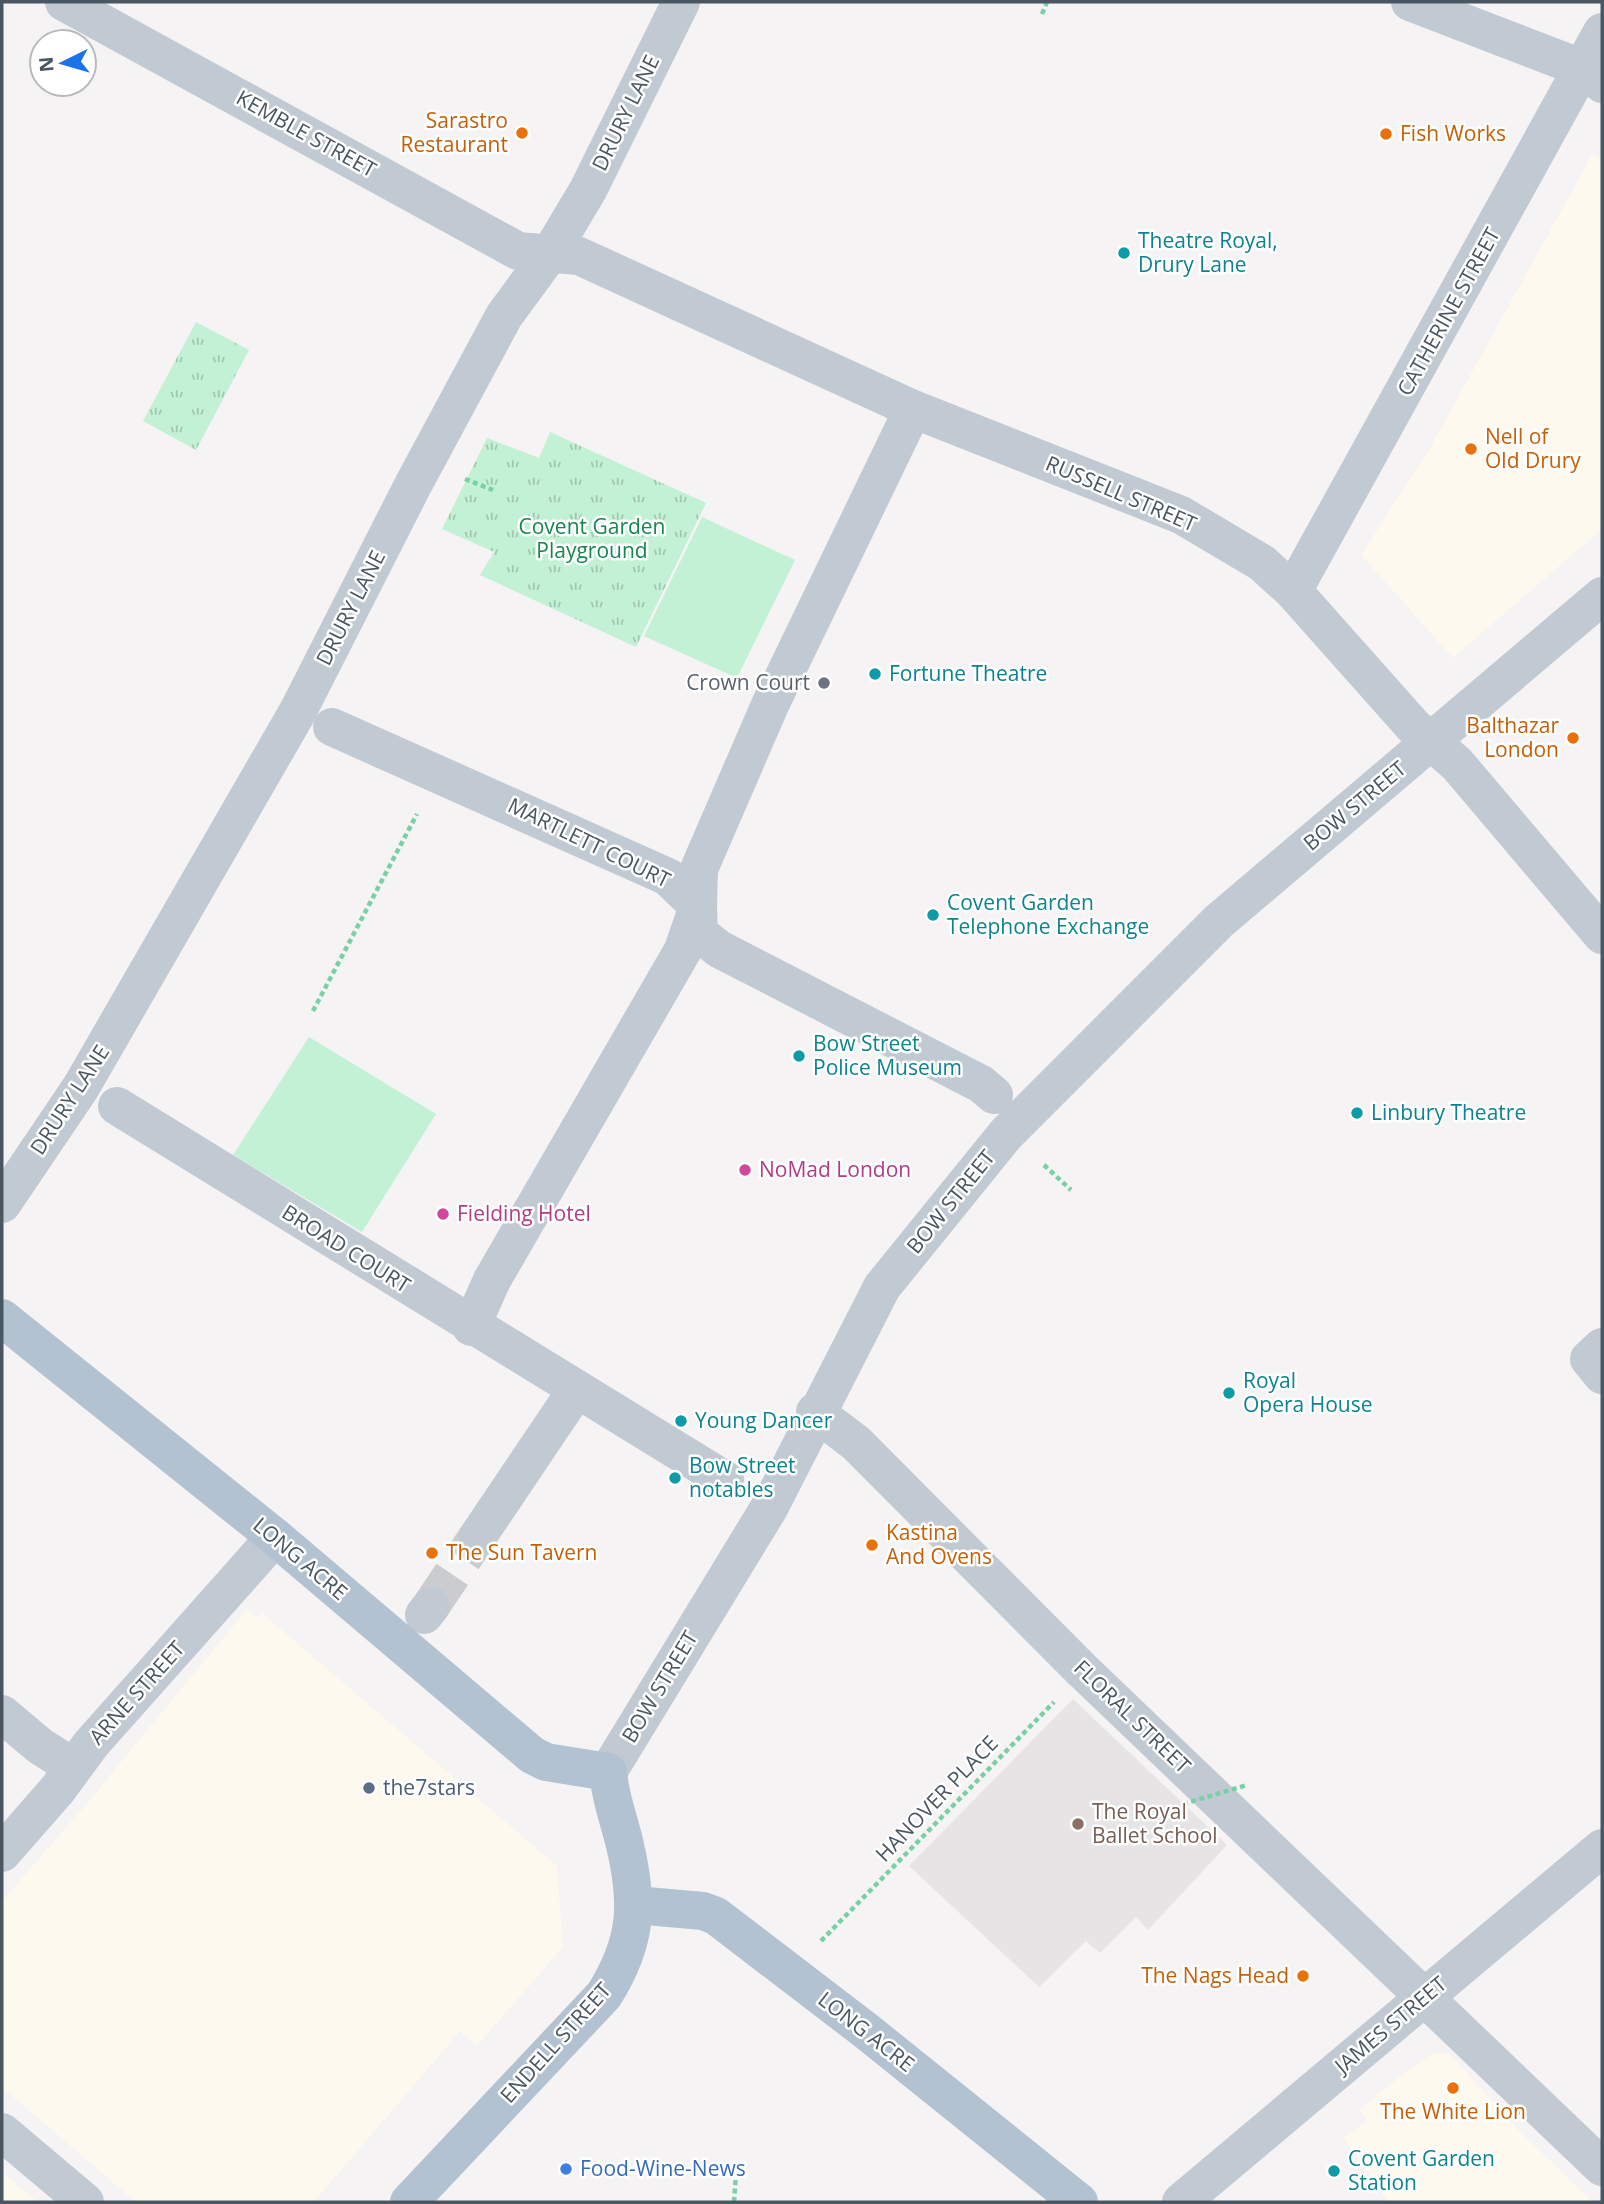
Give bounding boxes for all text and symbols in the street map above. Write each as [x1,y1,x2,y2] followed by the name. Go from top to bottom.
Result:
[28,28,98,98] north arrow
[585,50,665,175] street label: DRURY LANE
[32,56,60,73] text: N
[231,83,382,183] street label: KEMBLE STREET
[401,106,508,158] place label: Sarastro Restaurant
[1400,119,1506,147] place label: Fish Works
[514,125,530,141] marker: Sarastro Restaurant
[1378,126,1394,142] marker: Fish Works
[1390,222,1506,400] street label: CATHERINE STREET
[1138,226,1278,278] place label: Theatre Royal, Drury Lane
[1116,245,1132,261] marker: Theatre Royal, Drury Lane
[1485,422,1581,474] place label: Nell of Old Drury
[1463,441,1479,457] marker: Nell of Old Drury
[1042,449,1201,538] street label: RUSSELL STREET
[519,512,666,564] park label: Covent Garden Playground
[309,545,391,670] street label: DRURY LANE
[889,659,1047,687] place label: Fortune Theatre
[867,666,883,682] marker: Fortune Theatre
[686,668,810,696] place label: Crown Court
[816,675,832,691] marker: Crown Court
[1466,711,1559,763] place label: Balthazar London
[1565,730,1581,746] marker: Balthazar London
[1297,754,1412,856] street label: BOW STREET
[504,791,676,894] street label: MARTLETT COURT
[947,888,1149,940] place label: Covent Garden Telephone Exchange
[925,907,941,923] marker: Covent Garden Telephone Exchange
[813,1029,962,1081] place label: Bow Street Police Museum
[23,1039,115,1160] street label: DRURY LANE
[791,1048,807,1064] marker: Bow Street Police Museum
[1371,1098,1526,1126] place label: Linbury Theatre
[1349,1105,1365,1121] marker: Linbury Theatre
[900,1143,1001,1259] street label: BOW STREET
[759,1155,911,1183] place label: NoMad London
[737,1162,753,1178] marker: NoMad London
[277,1198,416,1299] street label: BROAD COURT
[457,1199,591,1227] place label: Fielding Hotel
[435,1206,451,1222] marker: Fielding Hotel
[1243,1366,1372,1418] place label: Royal Opera House
[1221,1385,1237,1401] marker: Royal Opera House
[695,1406,833,1434] place label: Young Dancer
[673,1413,689,1429] marker: Young Dancer
[689,1451,796,1503] place label: Bow Street notables
[667,1470,683,1486] marker: Bow Street notables
[248,1511,354,1606] street label: LONG ACRE
[886,1518,992,1570] place label: Kastina And Ovens
[864,1537,880,1553] marker: Kastina And Ovens
[446,1538,597,1566] place label: The Sun Tavern
[424,1545,440,1561] marker: The Sun Tavern
[615,1625,704,1748] street label: BOW STREET
[82,1634,190,1750] street label: ARNE STREET
[1068,1654,1197,1779] street label: FLORAL STREET
[869,1729,1004,1867] street label: HANOVER PLACE
[383,1773,475,1801] place label: the7stars
[361,1780,377,1796] marker: the7stars
[1092,1797,1218,1849] place label: The Royal Ballet School
[1070,1816,1086,1832] marker: The Royal Ballet School
[1141,1961,1289,1989] place label: The Nags Head
[1295,1968,1311,1984] marker: The Nags Head
[1327,1969,1452,2080] street label: JAMES STREET
[494,1976,617,2108] street label: ENDELL STREET
[813,1985,921,2078] street label: LONG ACRE
[1445,2080,1461,2096] marker: The White Lion
[1380,2097,1526,2125] place label: The White Lion
[1348,2144,1495,2196] place label: Covent Garden Station
[580,2154,746,2182] place label: Food-Wine-News
[558,2161,574,2177] marker: Food-Wine-News
[1326,2163,1342,2179] marker: Covent Garden Station

